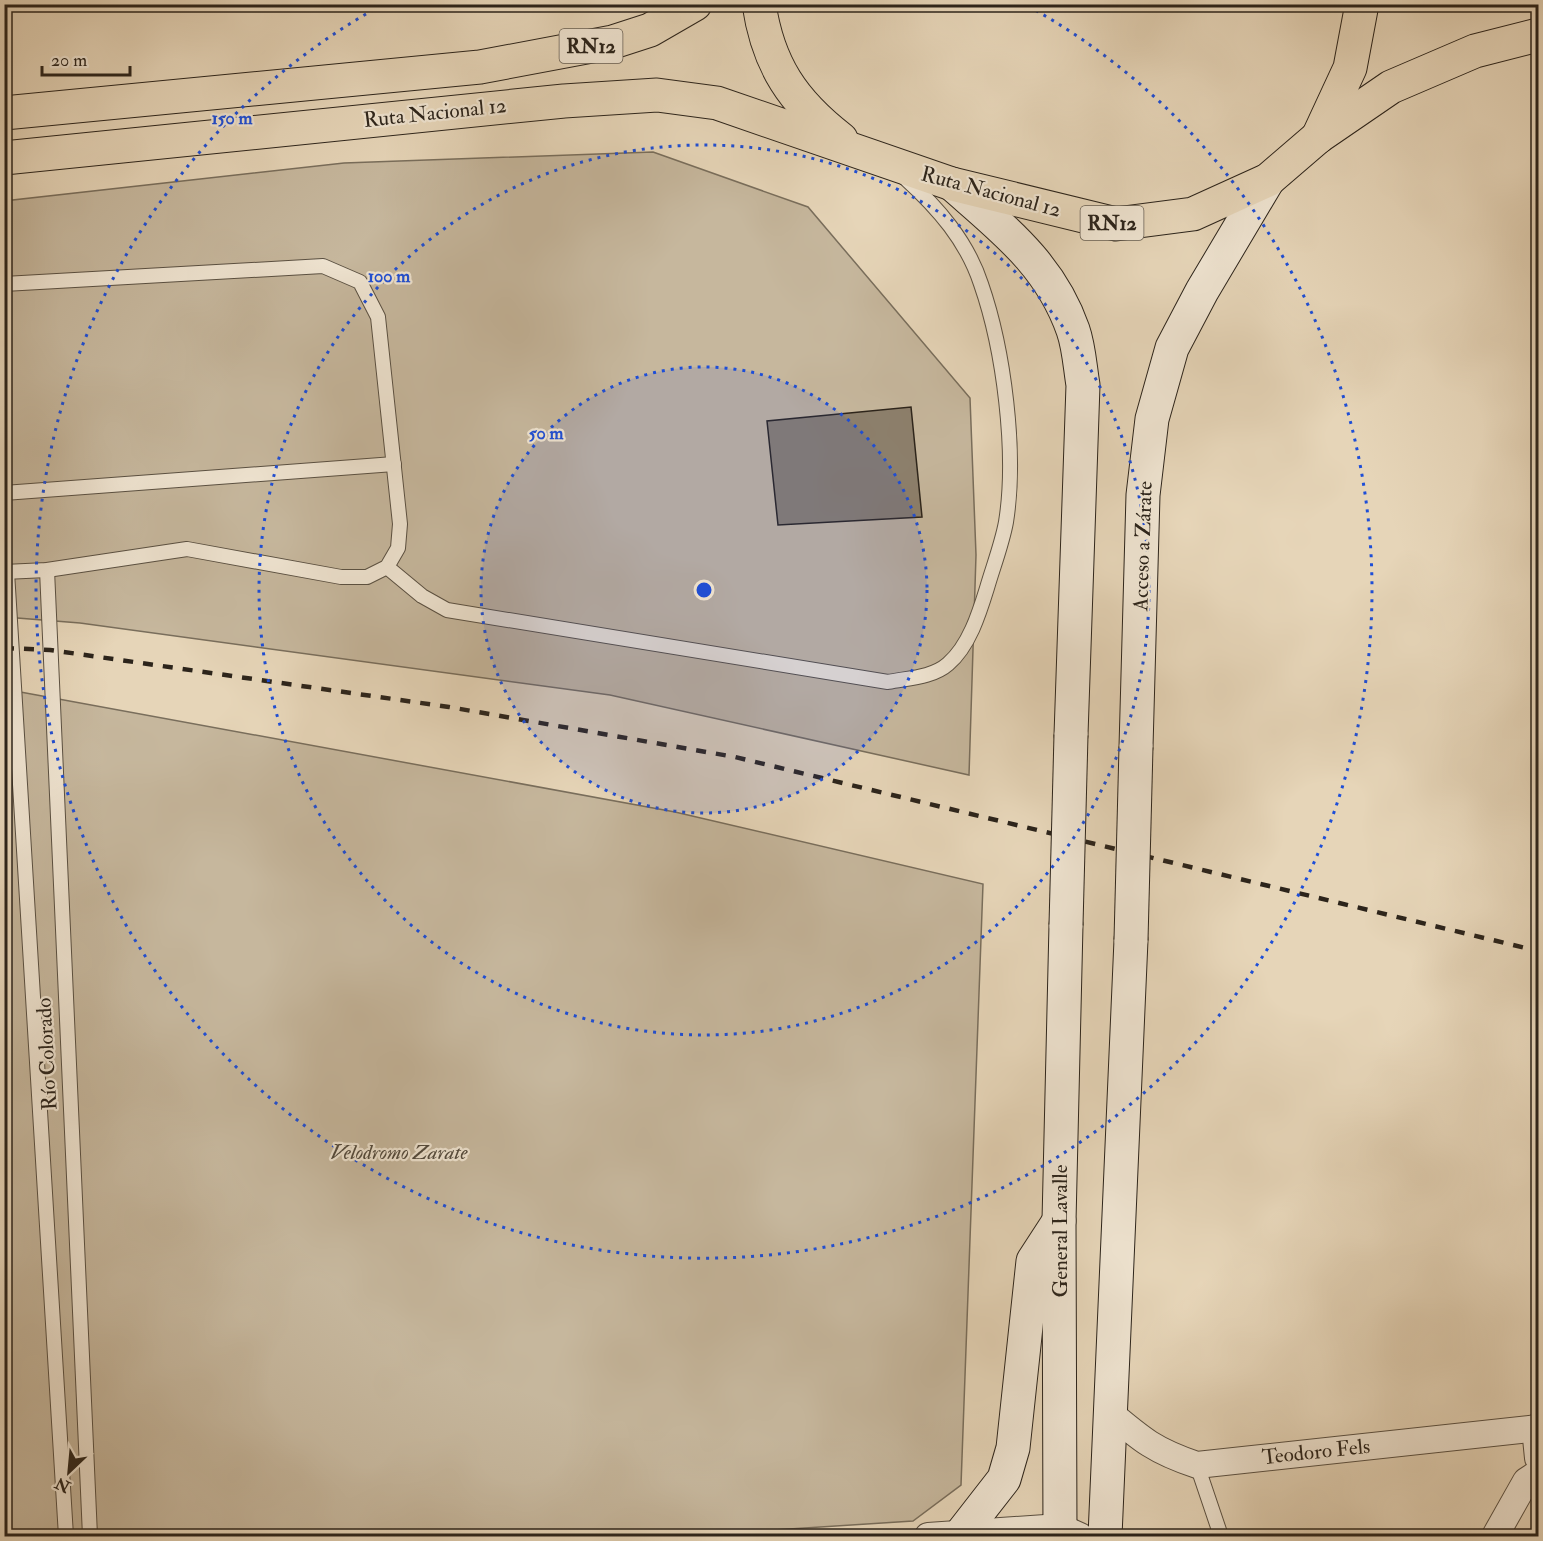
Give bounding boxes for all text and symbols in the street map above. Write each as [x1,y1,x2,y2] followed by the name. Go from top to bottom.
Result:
[560,29,622,63] road number: RN12
[42,39,130,77] scale bar
[51,49,87,72] text: 20 m
[362,92,508,134] street label: Ruta Nacional 12
[211,107,254,130] text: 150 m
[918,160,1064,224] street label: Ruta Nacional 12
[1080,206,1144,240] road number: RN12
[368,265,411,288] text: 100 m
[529,422,564,445] text: 50 m
[1127,480,1159,613] street label: Acceso a Zárate
[694,580,714,600] centre of rings
[31,997,63,1111] street label: Río Colorado
[331,1139,469,1166] park label: Velodromo Zarate
[1047,1164,1074,1297] street label: General Lavalle
[1261,1433,1371,1471] street label: Teodoro Fels
[39,1442,99,1502] north arrow
[51,1472,75,1497] text: N

